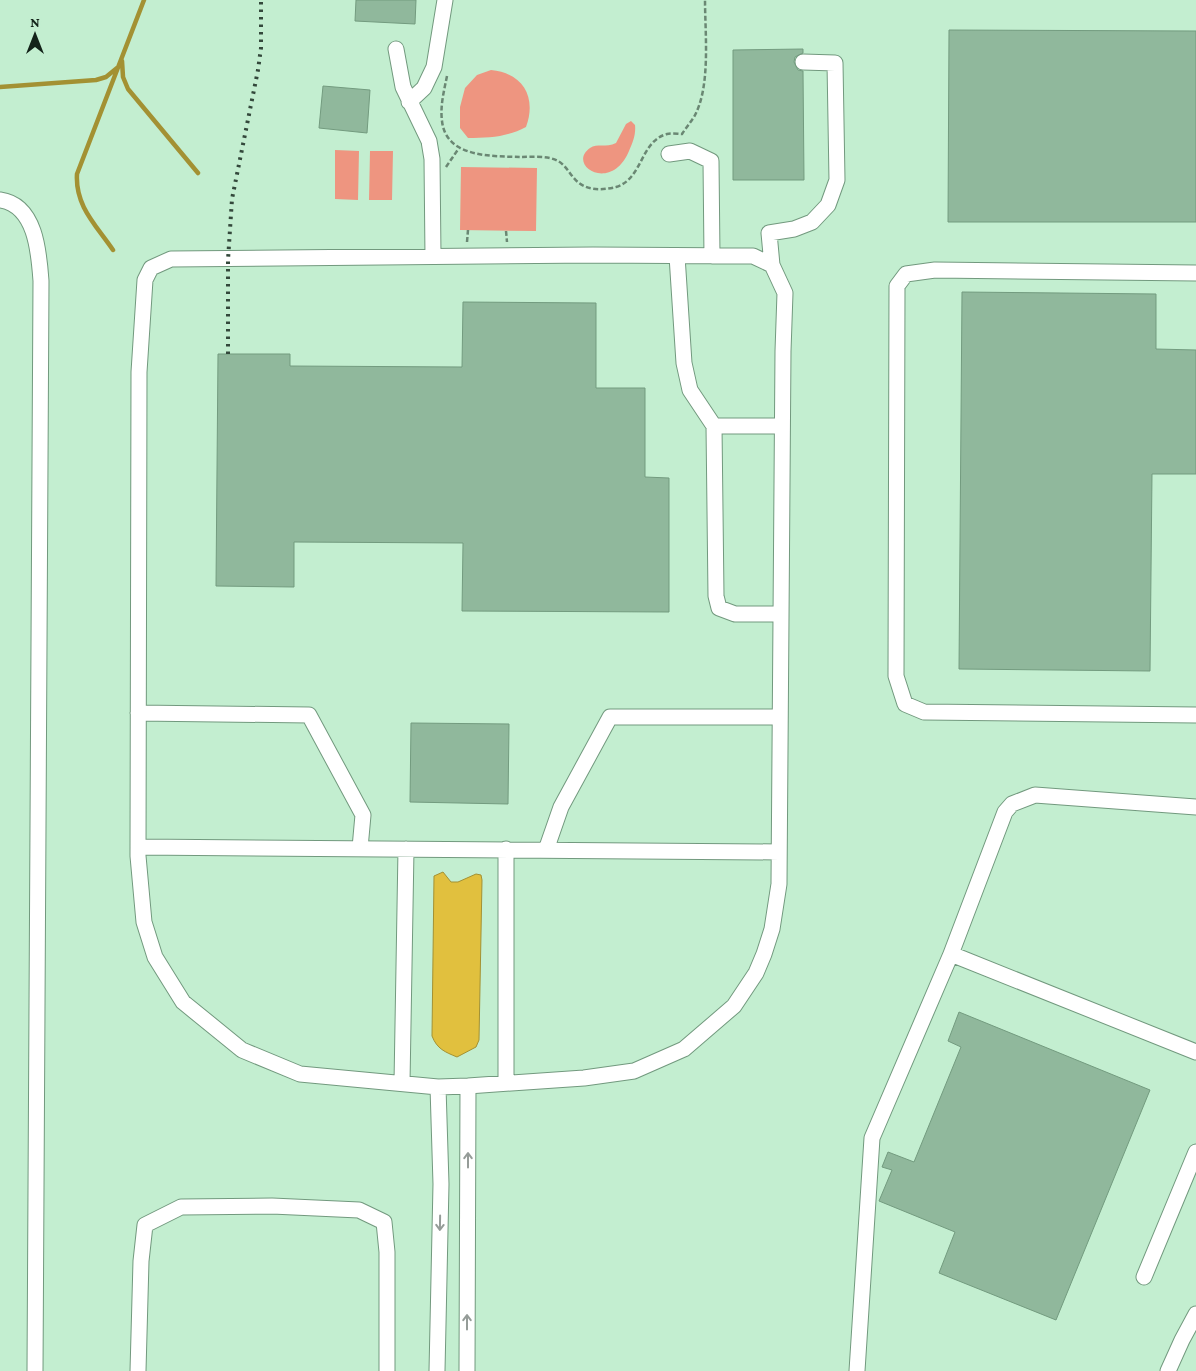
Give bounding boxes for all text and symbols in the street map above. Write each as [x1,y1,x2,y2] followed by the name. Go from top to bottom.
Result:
[10,10,60,60] north arrow
[30,14,40,30] text: N
[463,1152,473,1168] one-way arrow
[435,1214,445,1231] one-way arrow
[462,1315,472,1331] one-way arrow

